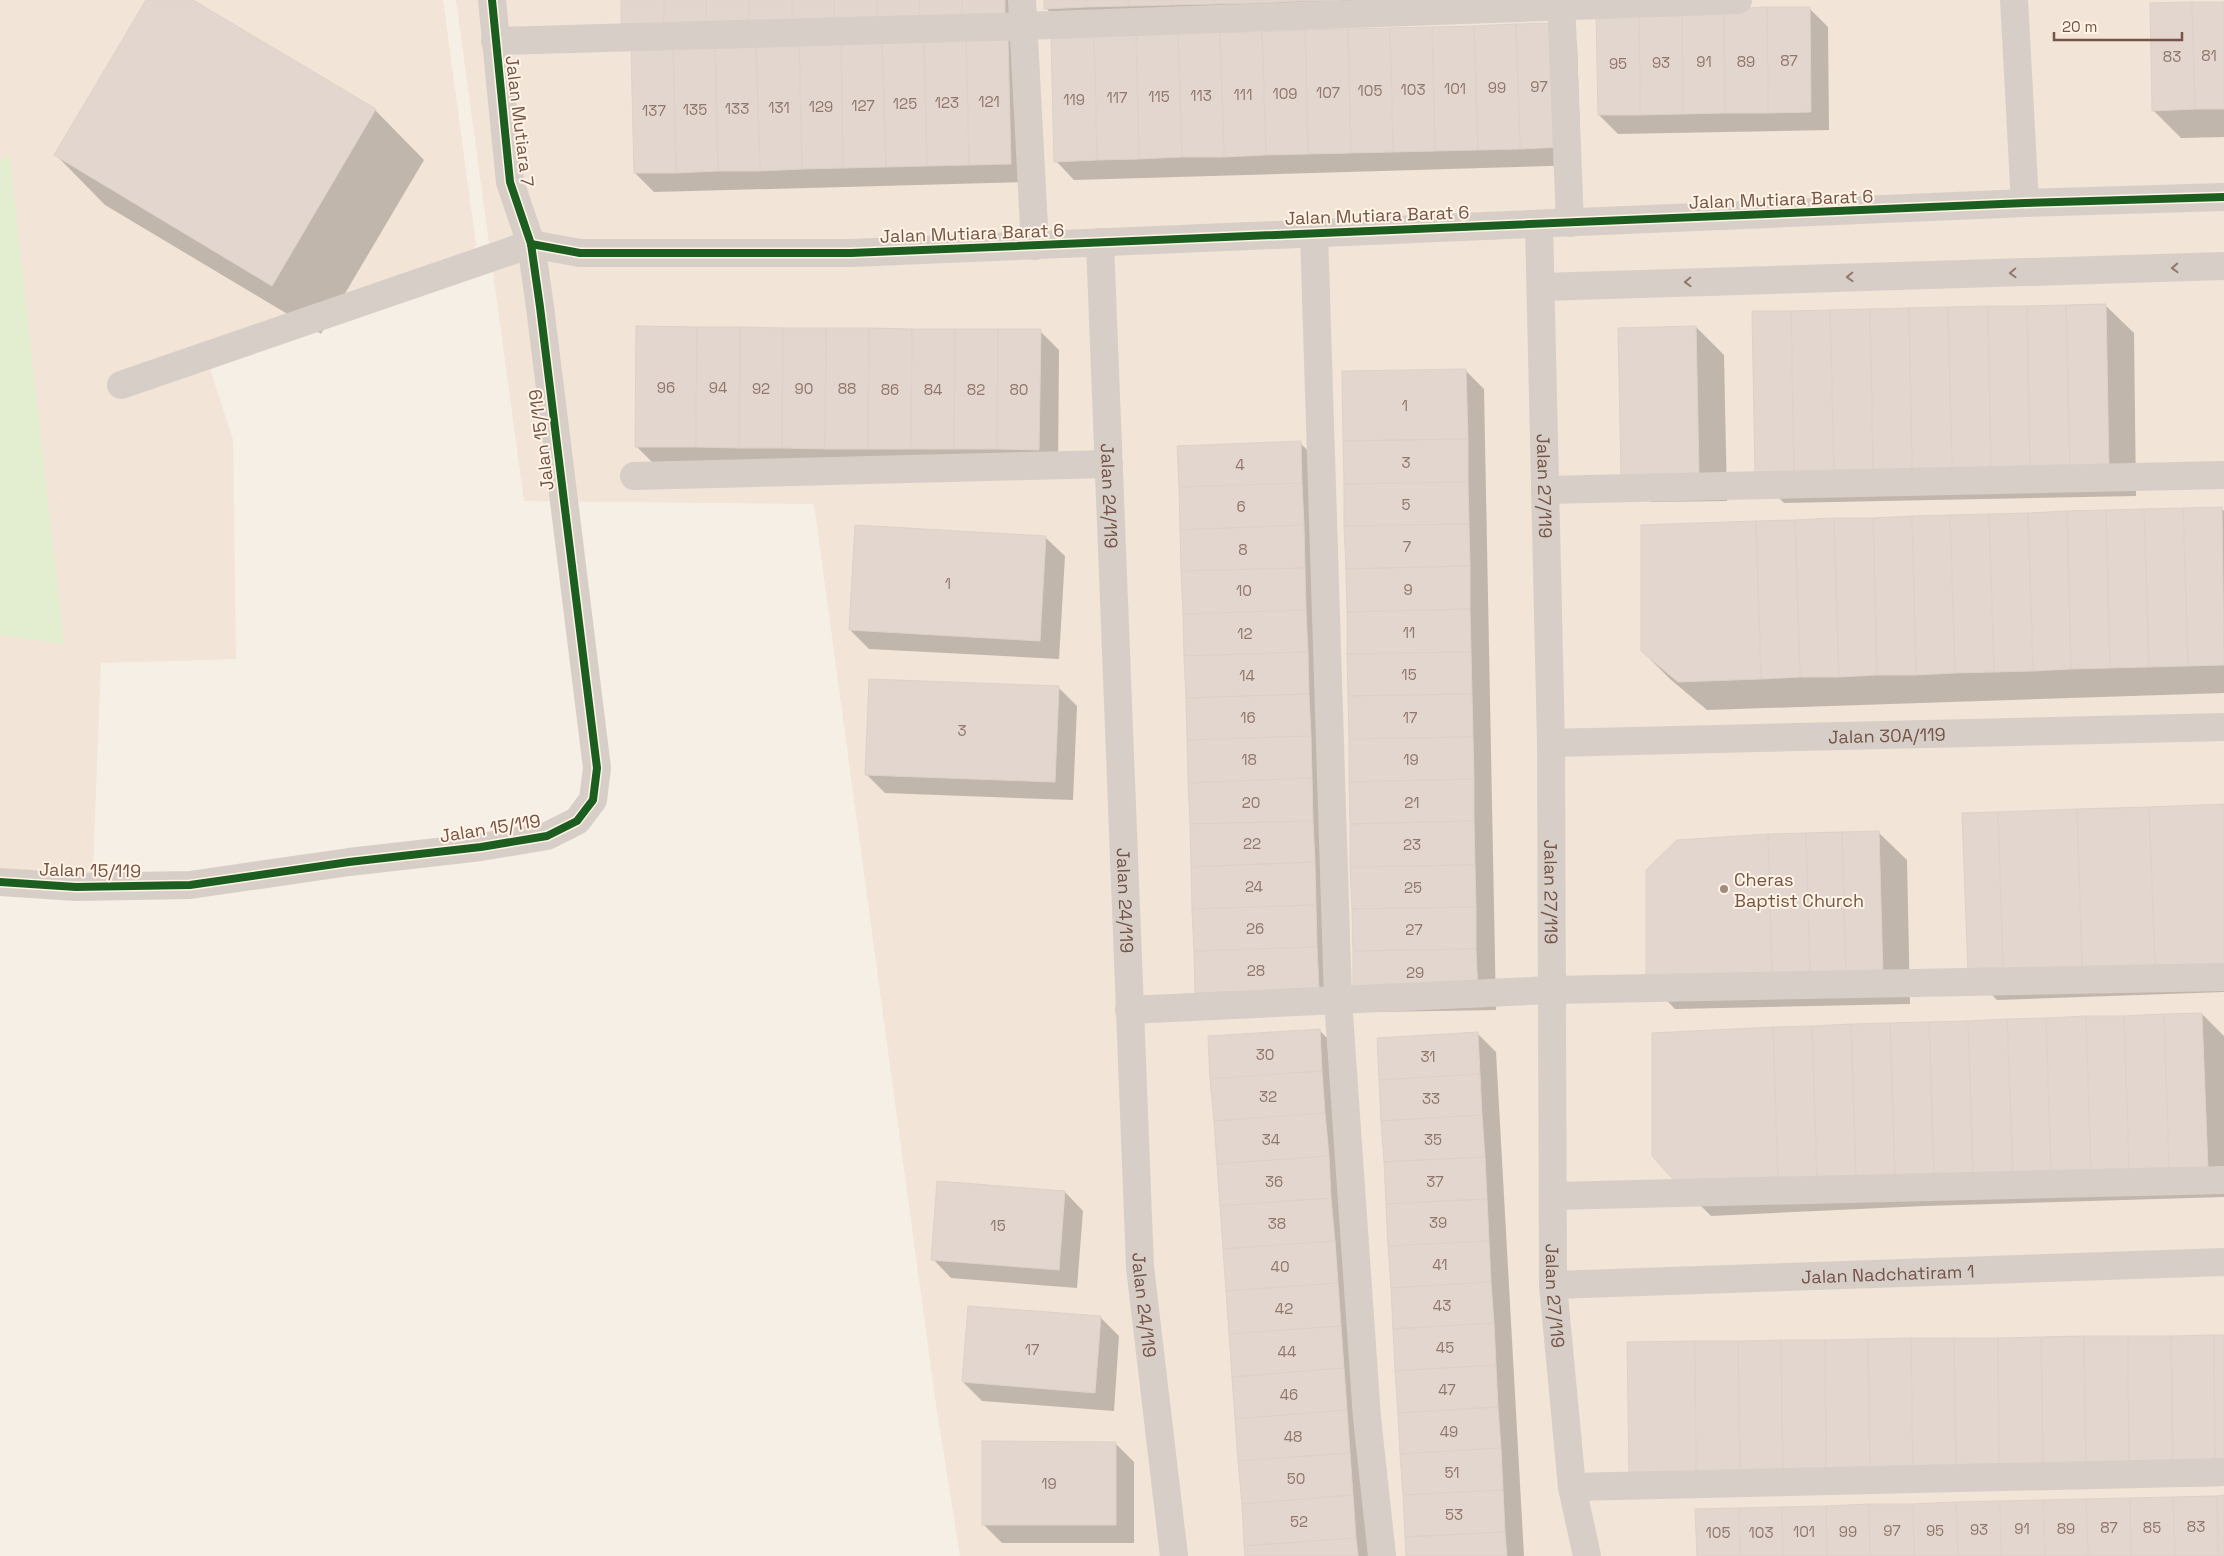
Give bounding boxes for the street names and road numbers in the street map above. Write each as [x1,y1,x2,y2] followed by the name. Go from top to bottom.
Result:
[501,54,539,188] street label: Jalan Mutiara 7
[1688,184,1874,214] street label: Jalan Mutiara Barat 6
[1284,200,1470,230] street label: Jalan Mutiara Barat 6
[879,218,1065,248] street label: Jalan Mutiara Barat 6
[523,388,559,492] street label: Jalan 15/119
[1532,433,1558,539] street label: Jalan 27/119
[1096,443,1123,549] street label: Jalan 24/119
[1828,722,1946,748] street label: Jalan 30A/119
[438,809,542,847] street label: Jalan 15/119
[1540,839,1563,944] street label: Jalan 27/119
[1112,847,1139,954] street label: Jalan 24/119
[39,858,141,882] street label: Jalan 15/119
[1541,1243,1570,1349] street label: Jalan 27/119
[1128,1252,1162,1359] street label: Jalan 24/119
[1801,1259,1975,1288] street label: Jalan Nadchatiram 1

